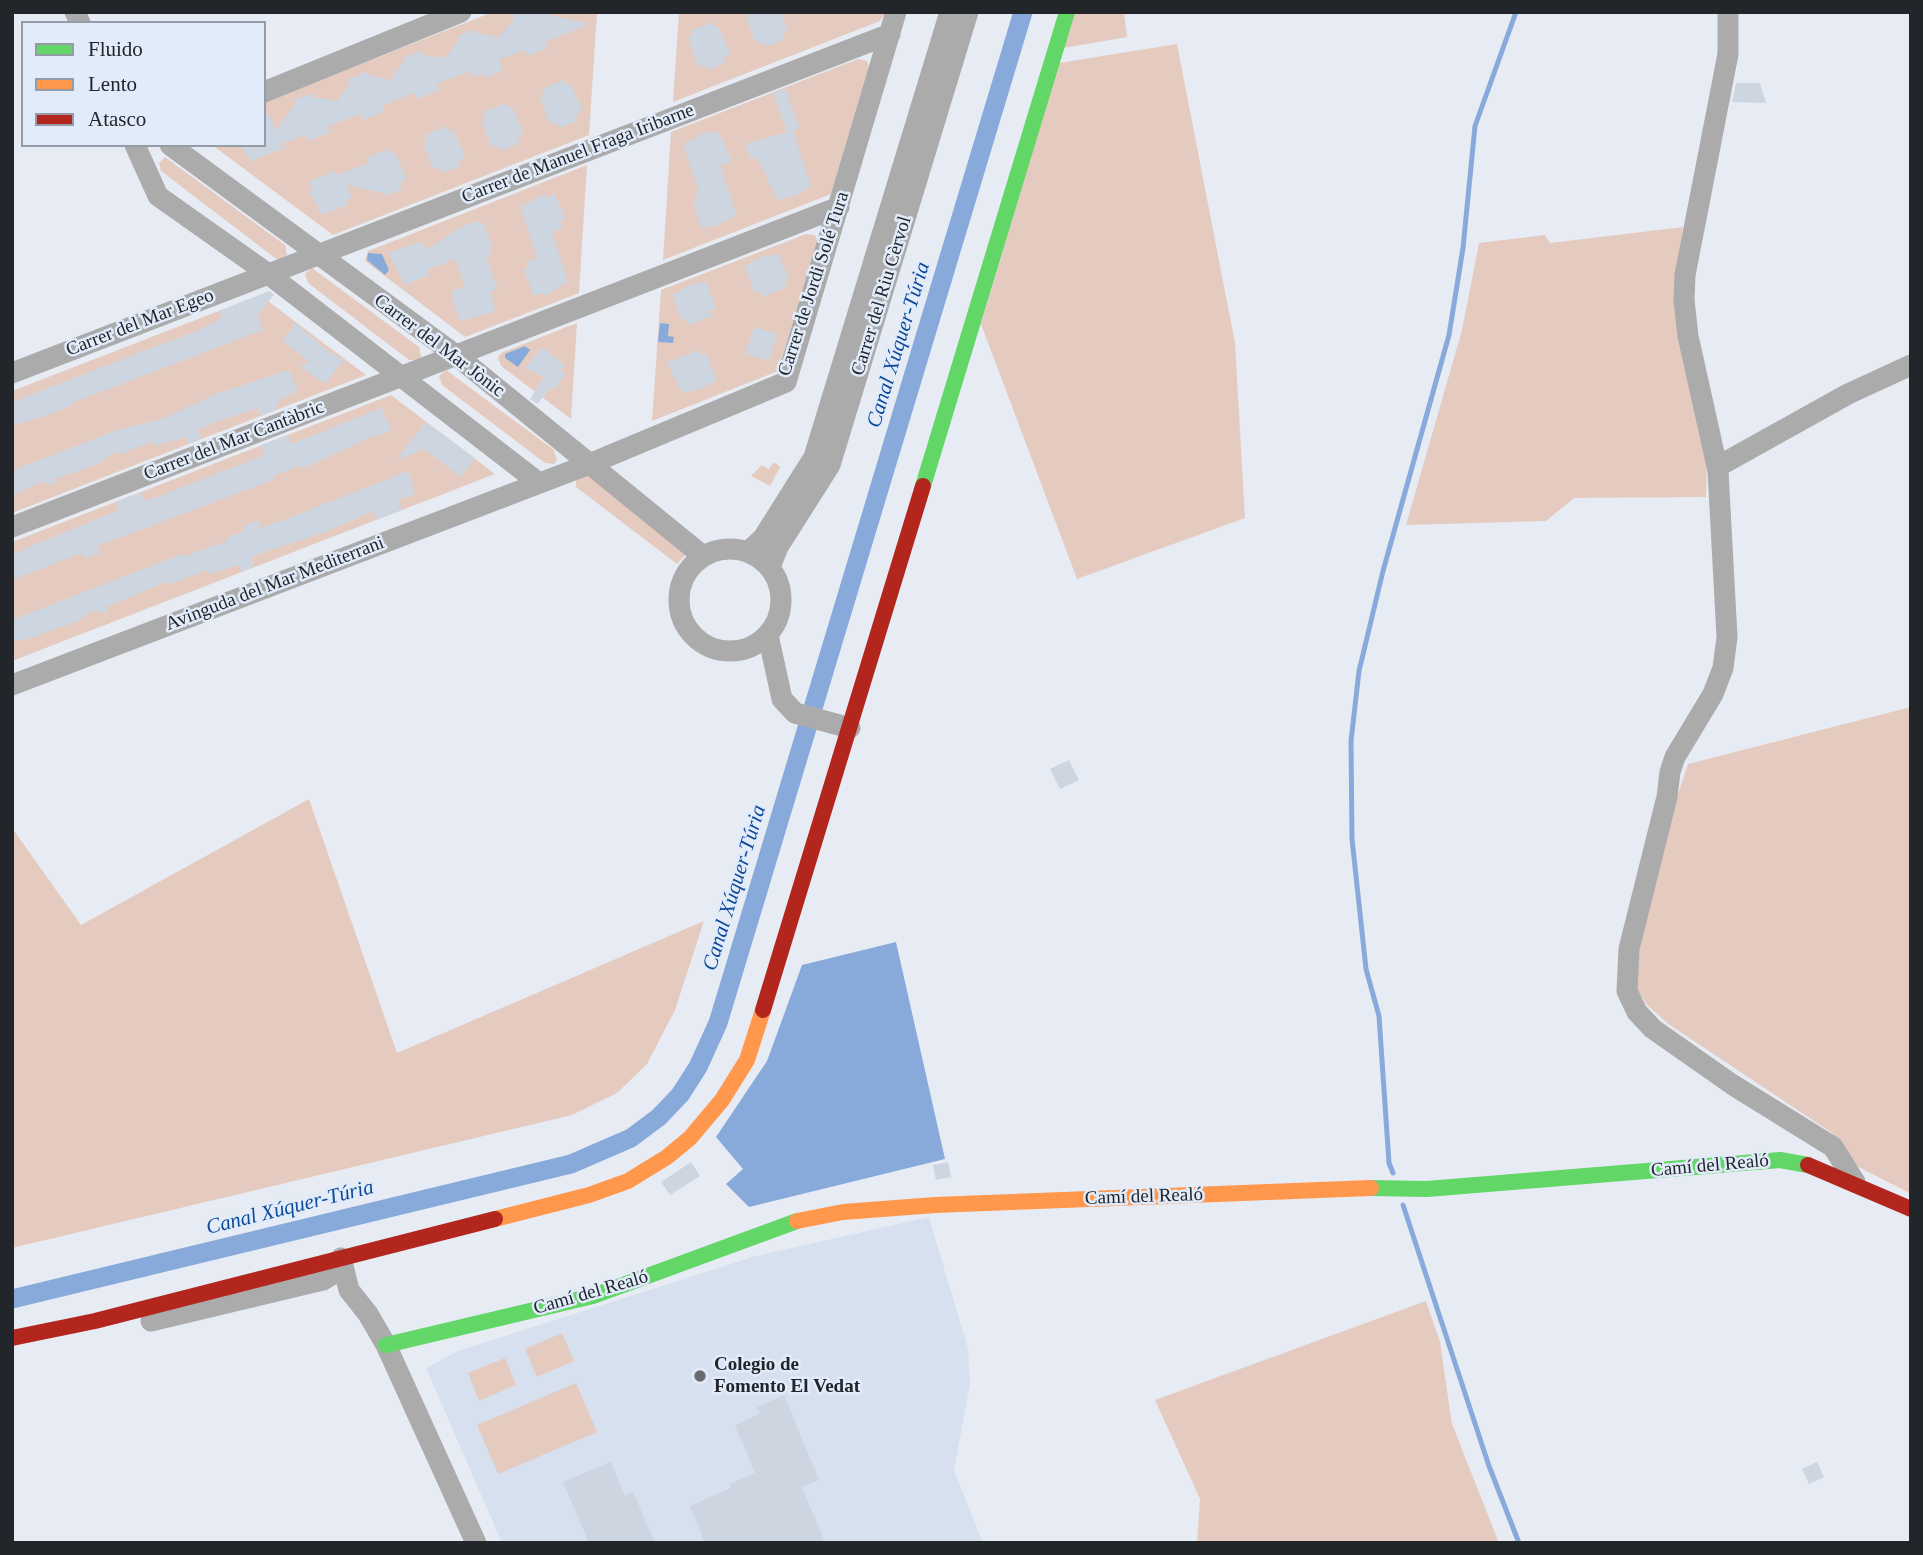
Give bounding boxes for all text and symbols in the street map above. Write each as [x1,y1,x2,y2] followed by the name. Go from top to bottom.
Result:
[21,21,266,147] legend
[88,37,143,61] text: Fluido
[88,72,137,96] text: Lento
[459,99,697,209] street label: Carrer de Manuel Fraga Iribarne
[88,107,146,131] text: Atasco
[773,189,855,379] street label: Carrer de Jordi Solé Tura
[847,214,917,378] street label: Carrer del Riu Cèrvol
[862,259,936,431] water label: Canal Xúquer-Túria
[63,284,217,362] street label: Carrer del Mar Egeo
[369,289,509,403] street label: Carrer del Mar Jònic
[141,396,327,486] street label: Carrer del Mar Cantàbric
[162,532,388,636] street label: Avinguda del Mar Mediterrani
[698,802,772,974] water label: Canal Xúquer-Túria
[1650,1149,1770,1183] street label: Camí del Realó
[204,1175,376,1241] water label: Canal Xúquer-Túria
[1085,1184,1203,1210] street label: Camí del Realó
[531,1266,651,1320] street label: Camí del Realó
[714,1354,860,1398] place label: Colegio de Fomento El Vedat
[692,1368,708,1384] marker: Colegio de Fomento El Vedat

